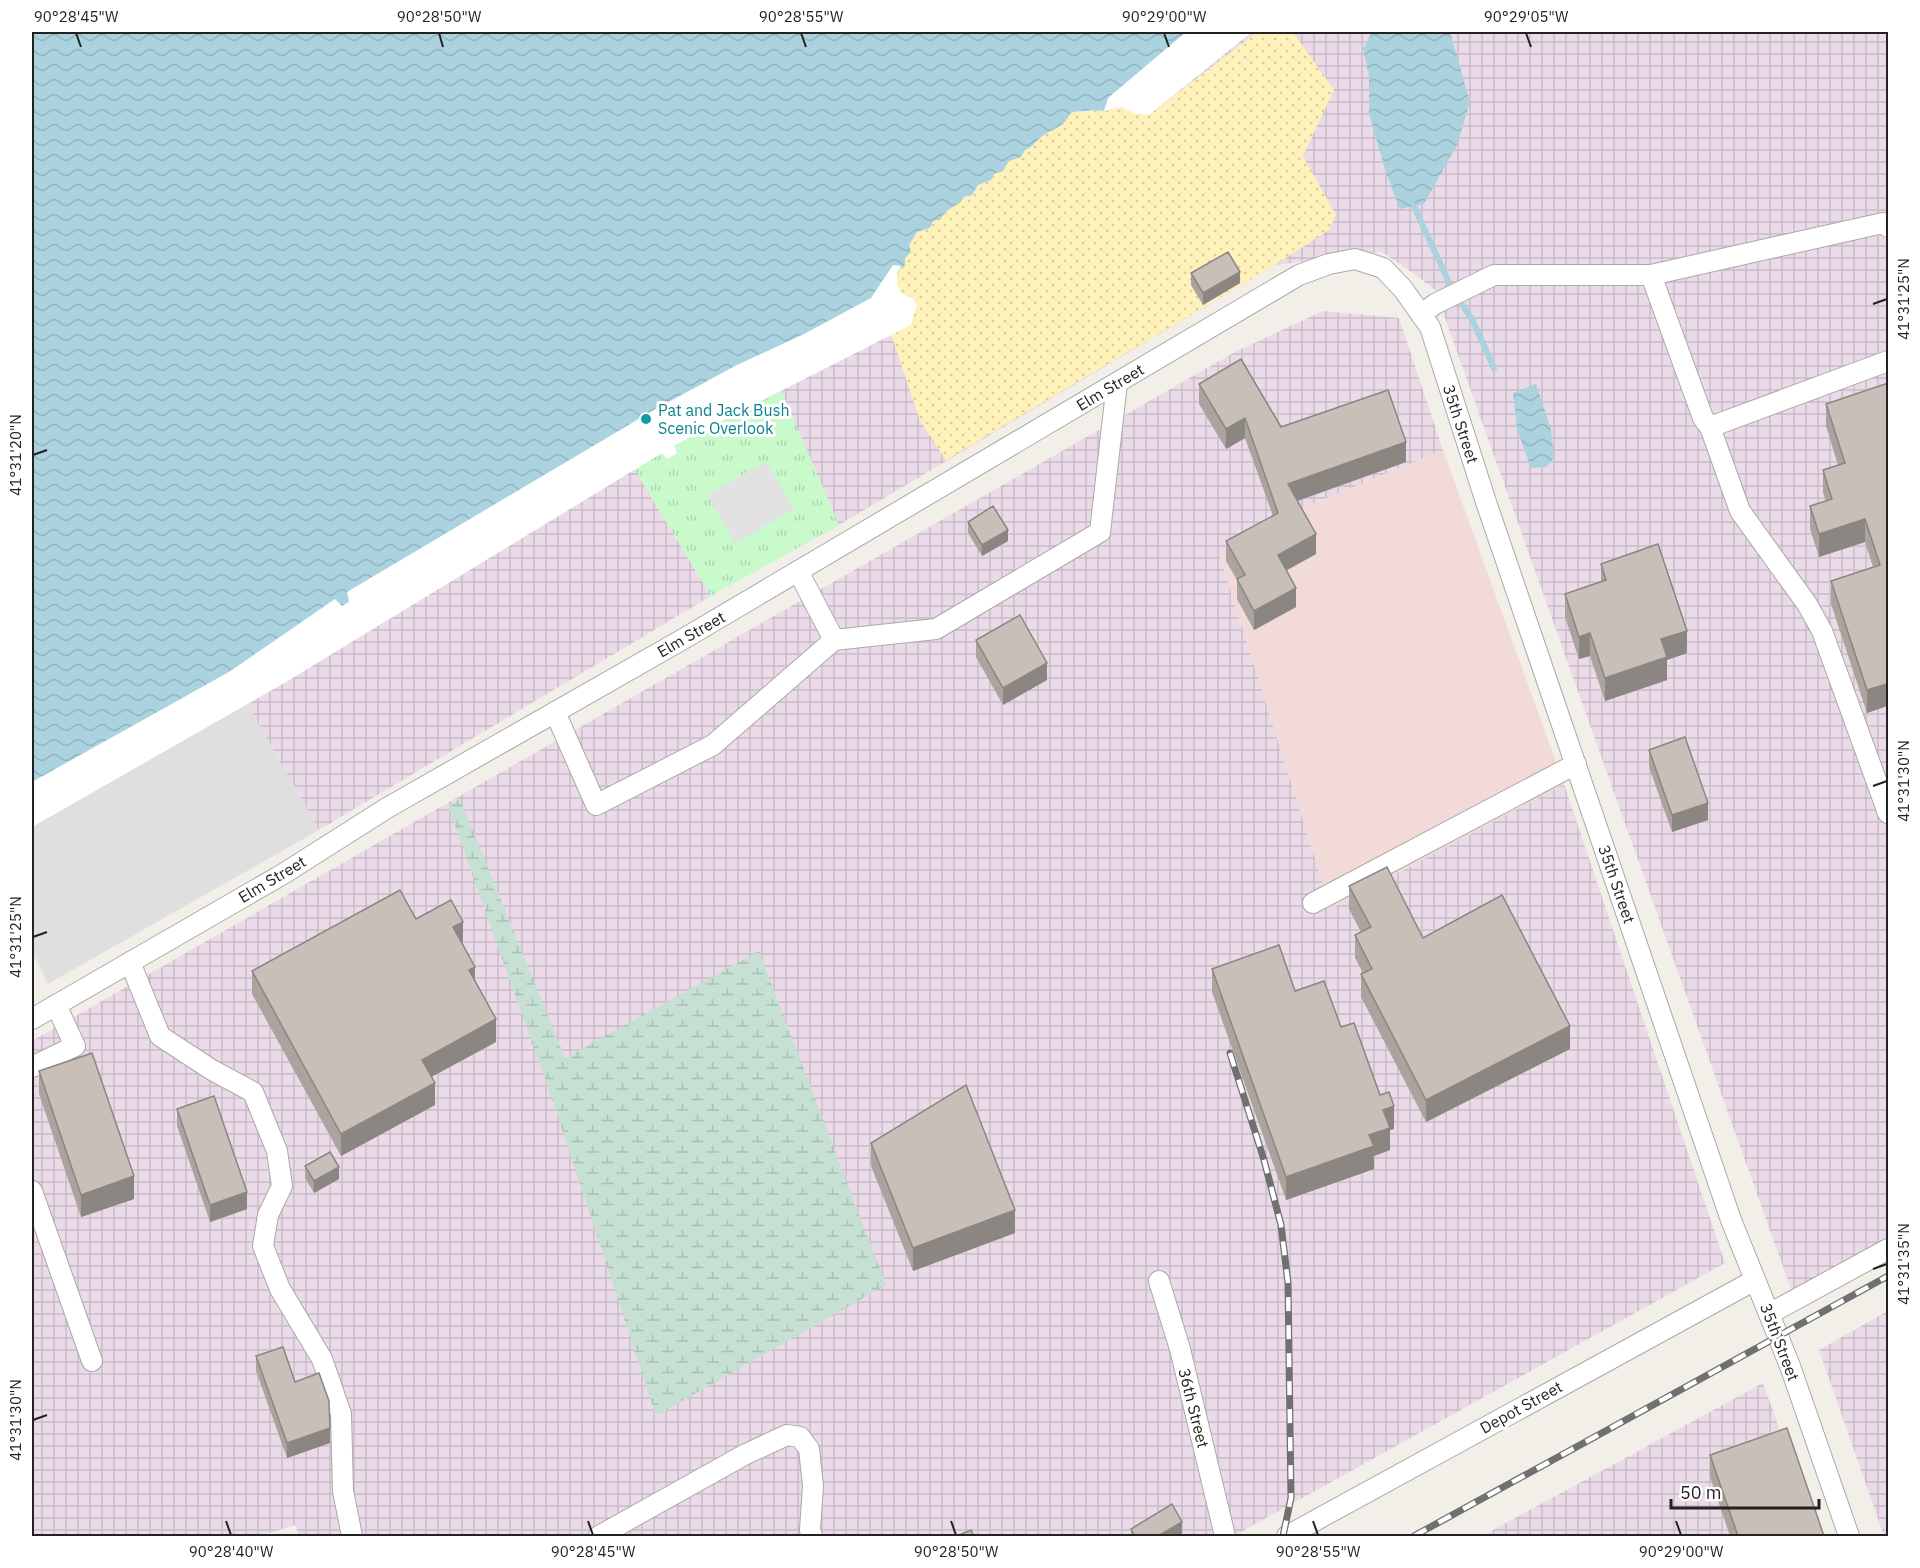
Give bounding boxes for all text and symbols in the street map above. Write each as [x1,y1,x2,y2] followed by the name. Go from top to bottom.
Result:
[34,7,119,26] text: 90°28'45"W
[397,7,482,26] text: 90°28'50"W
[759,7,844,26] text: 90°28'55"W
[1122,7,1207,26] text: 90°29'00"W
[1484,7,1569,26] text: 90°29'05"W
[1894,258,1913,340] text: 41°31'25"N
[1073,359,1147,415] street label: Elm Street
[1439,382,1483,466] street label: 35th Street
[658,400,790,438] place label: Pat and Jack Bush Scenic Overlook
[639,412,653,426] marker: Pat and Jack Bush Scenic Overlook
[6,414,25,496] text: 41°31'20"N
[653,607,729,661] street label: Elm Street
[1894,740,1913,822] text: 41°31'30"N
[1594,842,1640,926] street label: 35th Street
[235,851,309,907] street label: Elm Street
[6,896,25,978] text: 41°31'25"N
[1894,1223,1913,1305] text: 41°31'35"N
[1756,1300,1804,1384] street label: 35th Street
[1174,1366,1214,1450] street label: 36th Street
[1476,1376,1566,1438] street label: Depot Street
[6,1379,25,1461] text: 41°31'30"N
[1671,1472,1820,1510] scale bar
[1680,1481,1722,1504] text: 50 m
[189,1542,274,1561] text: 90°28'40"W
[551,1542,636,1561] text: 90°28'45"W
[914,1542,999,1561] text: 90°28'50"W
[1276,1542,1361,1561] text: 90°28'55"W
[1639,1542,1724,1561] text: 90°29'00"W

